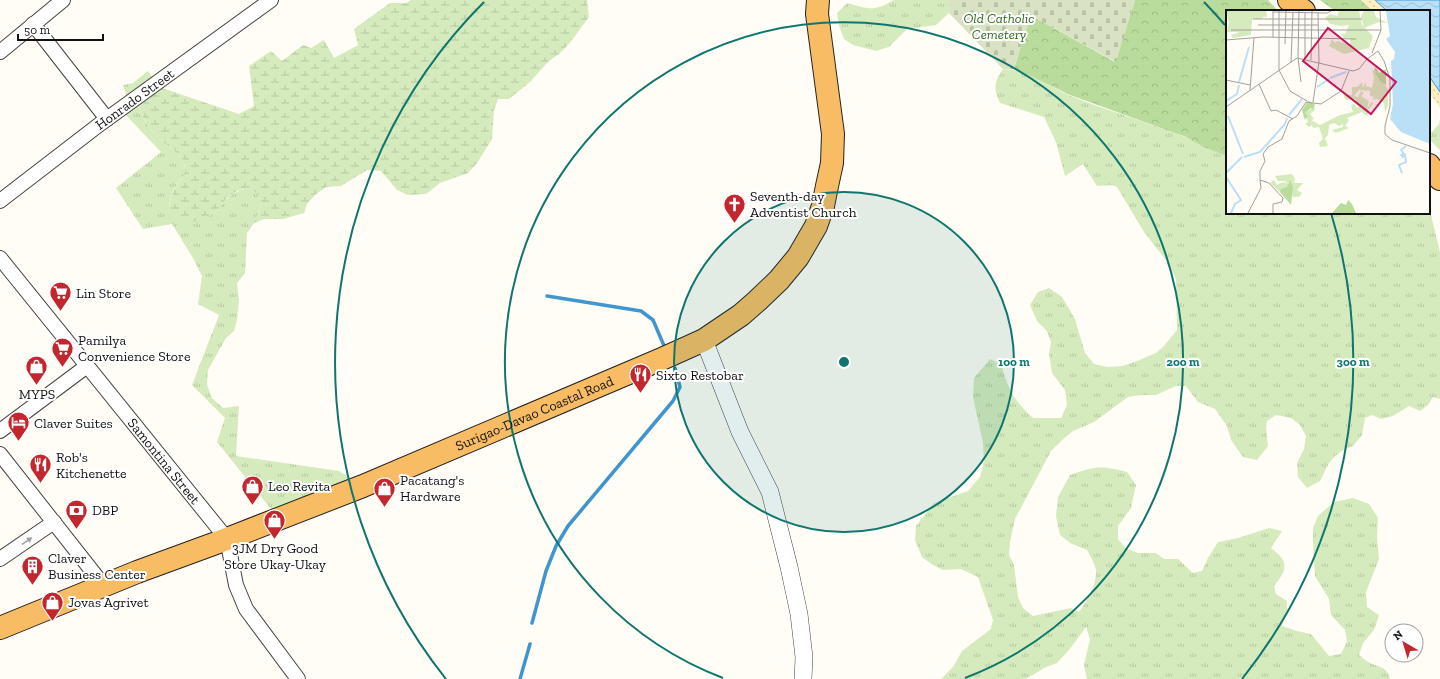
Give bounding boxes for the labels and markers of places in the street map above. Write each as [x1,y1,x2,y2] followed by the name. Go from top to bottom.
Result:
[750,188,857,221] place label: Seventh-day Adventist Church
[722,191,748,224] church icon: Seventh-day Adventist Church
[48,280,74,313] supermarket icon: Lin Store
[76,285,131,302] place label: Lin Store
[78,332,191,365] place label: Pamilya Convenience Store
[50,335,76,368] supermarket icon: Pamilya Convenience Store
[24,353,50,386] shop icon: MYPS
[837,355,851,369] centre of rings
[627,362,653,395] restaurant icon: Sixto Restobar
[656,367,744,384] place label: Sixto Restobar
[19,386,55,403] place label: MYPS
[5,410,31,443] hotel icon: Claver Suites
[34,415,113,432] place label: Claver Suites
[56,449,127,482] place label: Rob's Kitchenette
[28,452,54,485] restaurant icon: Rob's Kitchenette
[400,472,464,505] place label: Pacatang's Hardware
[240,473,266,506] shop icon: Leo Revita
[371,475,397,508] shop icon: Pacatang's Hardware
[268,478,331,495] place label: Leo Revita
[63,497,89,530] bank icon: DBP
[92,502,118,519] place label: DBP
[262,507,288,540] shop icon: 3JM Dry Good Store Ukay-Ukay
[224,540,327,573] place label: 3JM Dry Good Store Ukay-Ukay
[48,550,146,583] place label: Claver Business Center
[20,553,46,586] building icon: Claver Business Center
[40,589,66,622] shop icon: Jovas Agrivet
[68,594,149,611] place label: Jovas Agrivet

